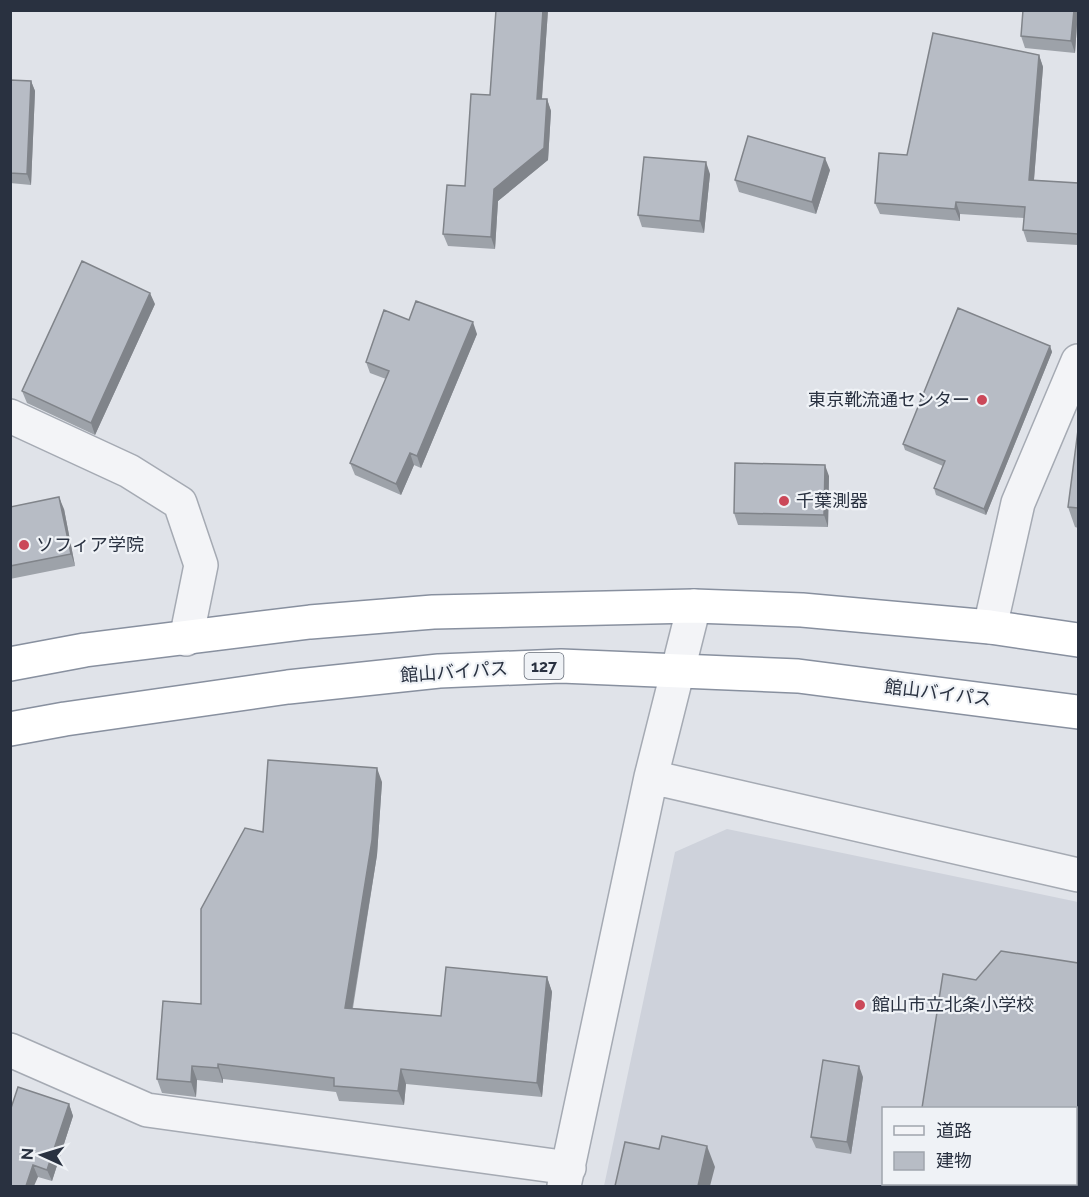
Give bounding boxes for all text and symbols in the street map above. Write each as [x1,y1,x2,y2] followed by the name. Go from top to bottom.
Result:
[808,389,970,410] place label: 東京靴流通センター
[975,393,989,407] marker: 東京靴流通センター
[796,490,868,511] place label: 千葉測器
[777,494,791,508] marker: 千葉測器
[36,534,144,555] place label: ソフィア学院
[17,538,31,552] marker: ソフィア学院
[524,653,564,679] road number: 127
[400,657,508,686] street label: 館山バイパス
[883,676,993,709] street label: 館山バイパス
[872,994,1034,1015] place label: 館山市立北条小学校
[853,998,867,1012] marker: 館山市立北条小学校
[882,1107,1077,1185] legend
[936,1120,972,1141] text: 道路
[12,1125,72,1185] north arrow
[18,1147,37,1161] text: N
[936,1150,972,1171] text: 建物

